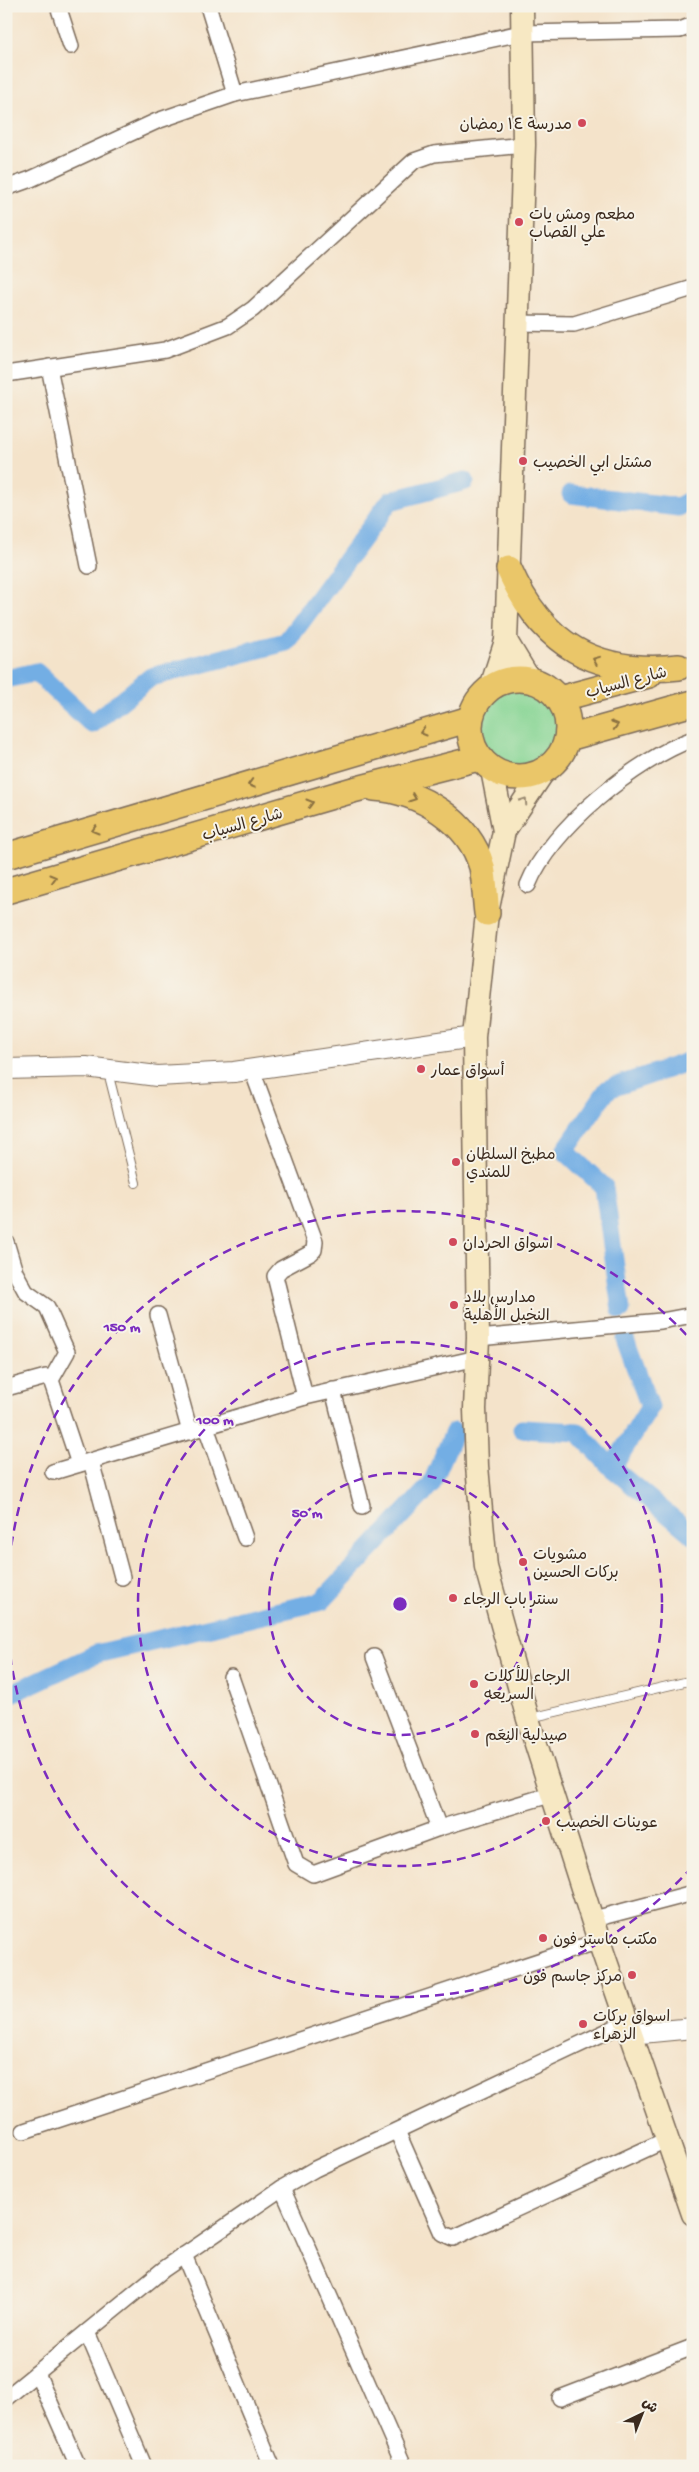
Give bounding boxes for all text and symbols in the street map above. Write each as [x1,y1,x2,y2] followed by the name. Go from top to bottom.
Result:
[459,116,572,136] place label: مدرسة ١٤ رمضان
[576,117,588,129] marker: مدرسة ١٤ رمضان
[529,207,635,246] place label: مطعم ومش يات علي القصاب
[513,216,525,228] marker: مطعم ومش يات علي القصاب
[517,455,529,467] marker: مشتل ابي الخصيب
[533,455,652,476] place label: مشتل ابي الخصيب
[592,655,601,666] one-way arrow
[584,664,670,704] street label: شارع السياب
[610,720,618,730] one-way arrow
[419,726,428,736] one-way arrow
[247,779,255,789] one-way arrow
[409,792,417,802] one-way arrow
[518,797,527,807] one-way arrow
[305,798,313,808] one-way arrow
[200,806,286,847] street label: شارع السياب
[91,825,100,835] one-way arrow
[48,873,57,883] one-way arrow
[430,1061,504,1082] place label: أسواق عمار
[415,1063,427,1075] marker: أسواق عمار
[466,1147,556,1184] place label: مطبخ السلطان للمندي
[450,1156,462,1168] marker: مطبخ السلطان للمندي
[447,1236,459,1248] marker: اسواق الحردان
[463,1236,553,1255] place label: اسواق الحردان
[464,1290,550,1327] place label: مدارس بلاد النخيل الأهلية
[448,1299,460,1311] marker: مدارس بلاد النخيل الأهلية
[103,1319,141,1337] text: 150 m
[195,1412,234,1430] text: 100 m
[292,1505,323,1523] text: 50 m
[533,1547,619,1584] place label: مشويات بركات الحسين
[517,1556,529,1568] marker: مشويات بركات الحسين
[447,1592,459,1604] marker: سنتر باب الرجاء
[463,1592,559,1611] place label: سنتر باب الرجاء
[391,1595,409,1613] centre of rings
[484,1665,570,1706] place label: الرجاء للأكلات السريعه
[468,1678,480,1690] marker: الرجاء للأكلات السريعه
[485,1727,568,1747] place label: صيدلية النِعَم
[469,1728,481,1740] marker: صيدلية النِعَم
[540,1815,552,1827] marker: عوينات الخصيب
[556,1815,658,1834] place label: عوينات الخصيب
[553,1931,657,1951] place label: مكتب ماستر فون
[537,1932,549,1944] marker: مكتب ماستر فون
[523,1969,622,1988] place label: مركز جاسم فون
[626,1969,638,1981] marker: مركز جاسم فون
[593,2009,670,2046] place label: اسواق بركات الزهراء
[577,2018,589,2030] marker: اسواق بركات الزهراء
[616,2390,666,2440] north arrow
[638,2395,661,2418] text: ش

